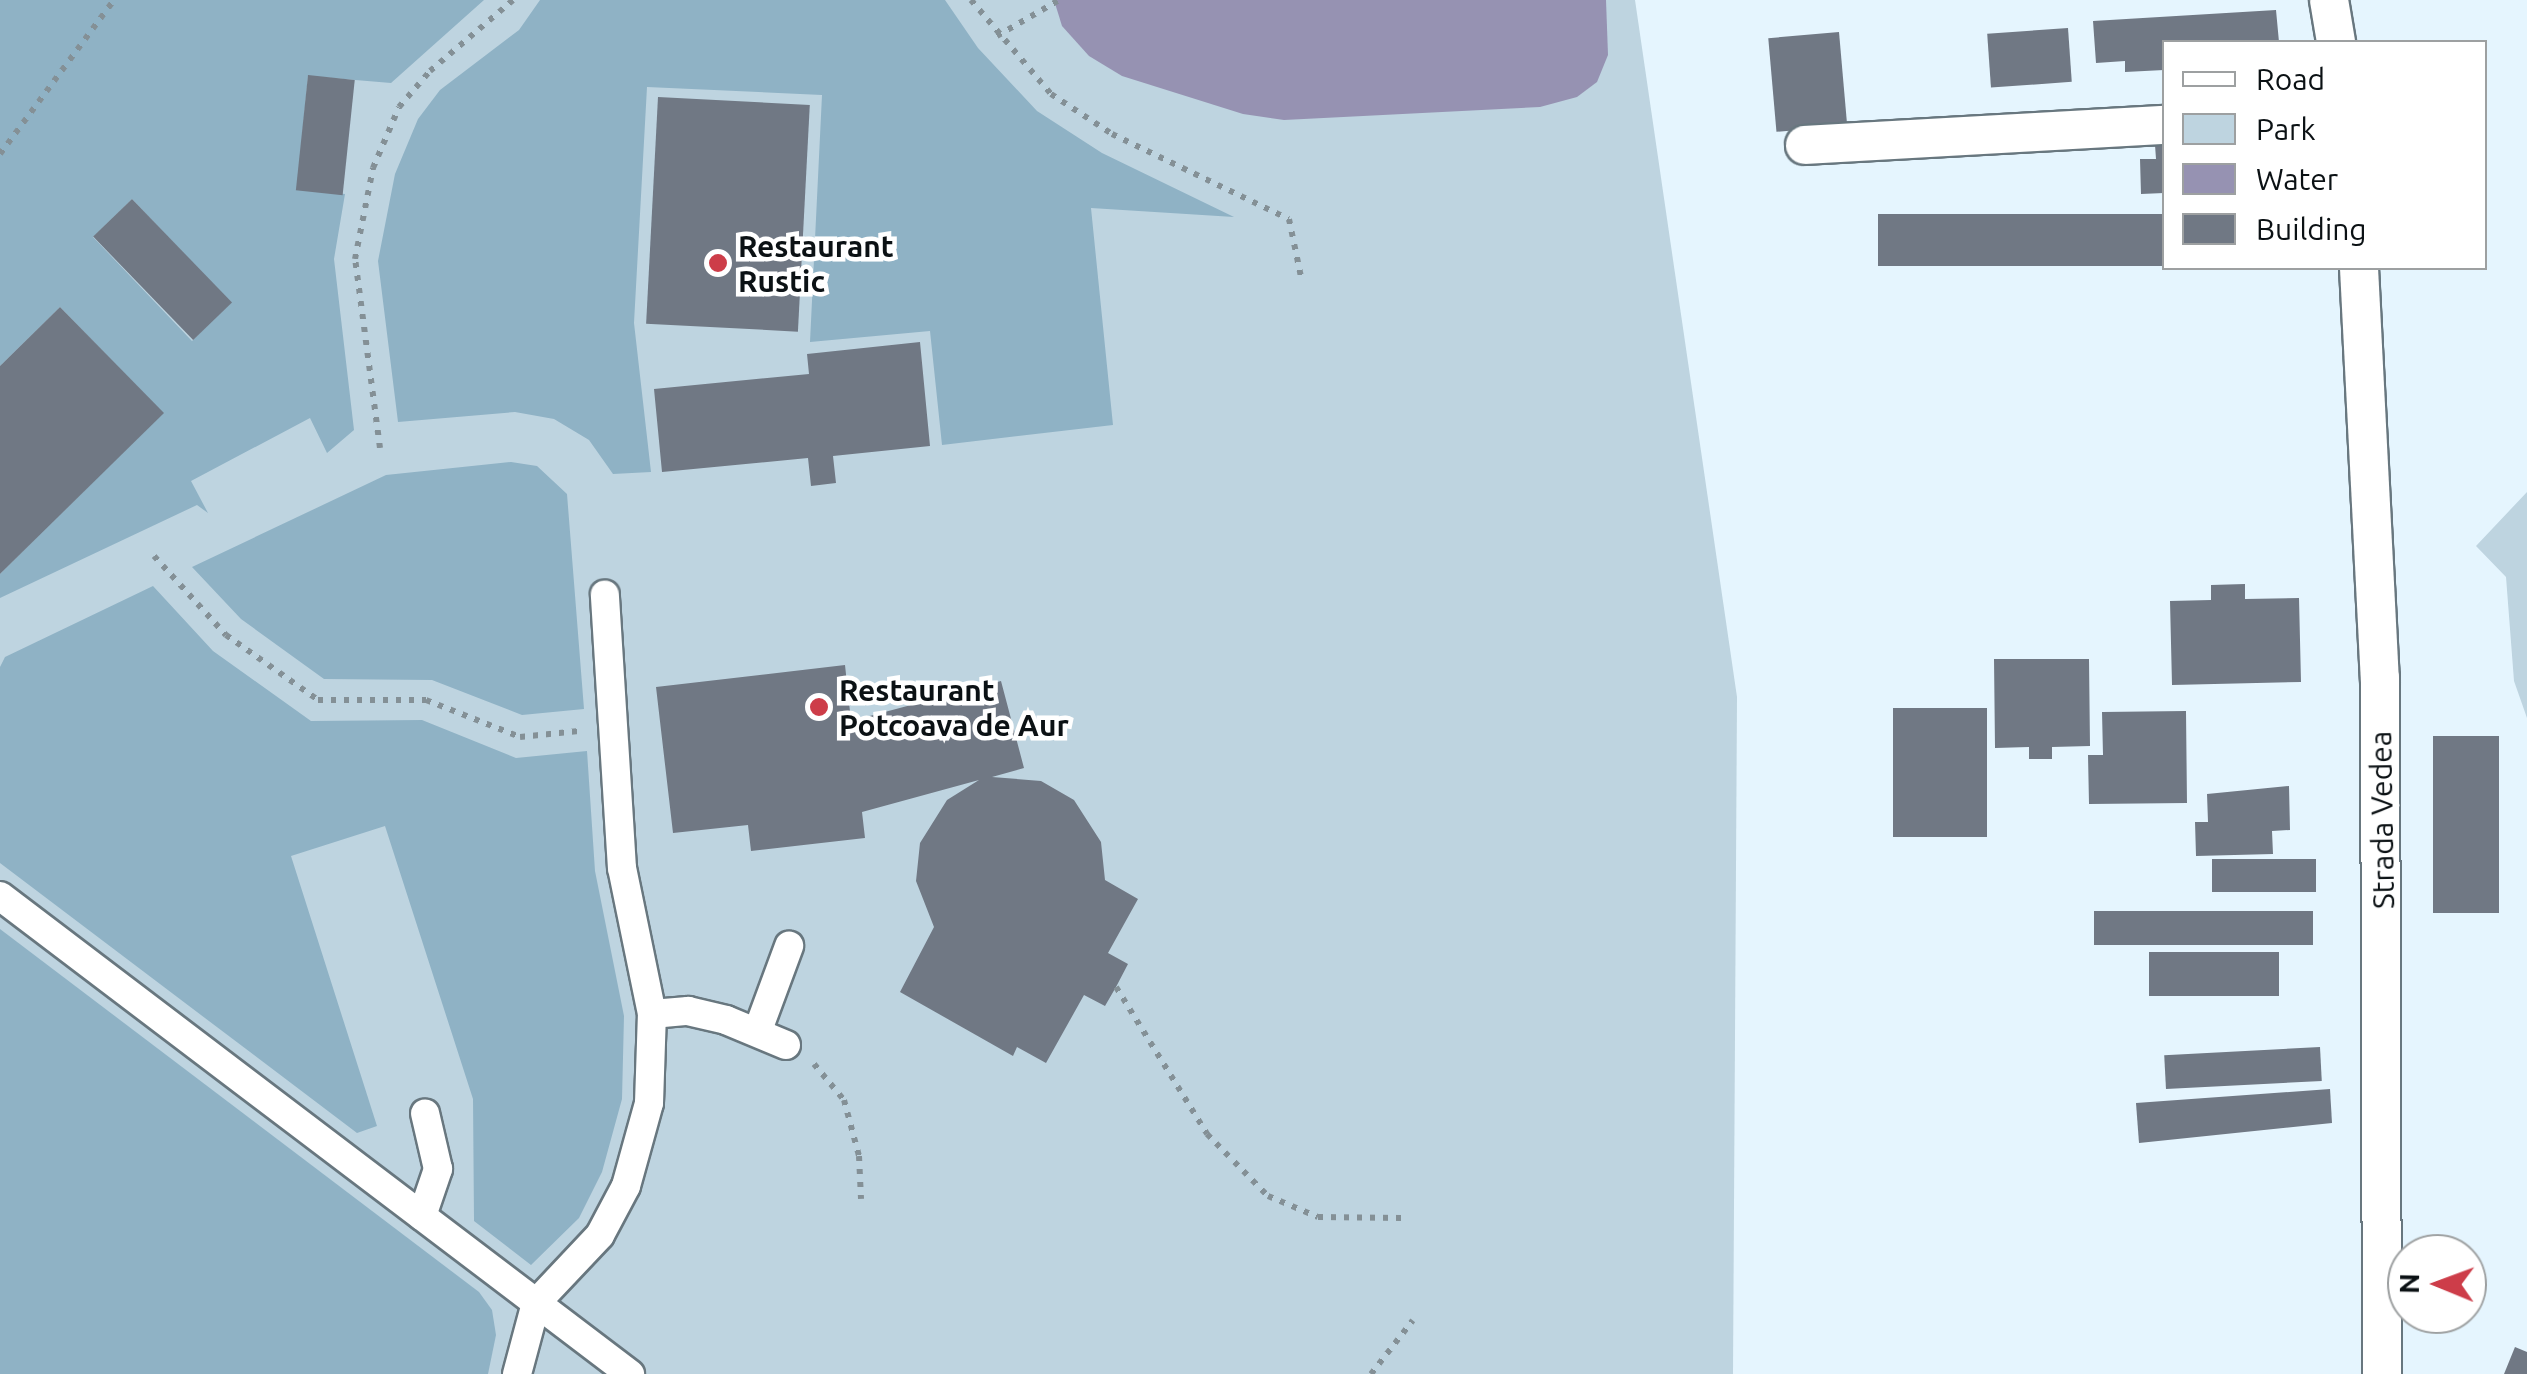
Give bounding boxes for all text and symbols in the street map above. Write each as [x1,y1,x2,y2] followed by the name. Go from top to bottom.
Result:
[2162,40,2487,270] legend
[2256,62,2325,96] text: Road
[2256,112,2316,146] text: Park
[2256,162,2338,196] text: Water
[2256,212,2367,246] text: Building
[738,228,894,298] place label: Restaurant Rustic
[707,252,729,274] marker: Restaurant Rustic
[839,672,1069,742] place label: Restaurant Potcoava de Aur
[808,696,830,718] marker: Restaurant Potcoava de Aur
[2362,731,2402,909] street label: Strada Vedea
[2387,1234,2487,1334] north arrow
[2393,1273,2424,1294] text: N

